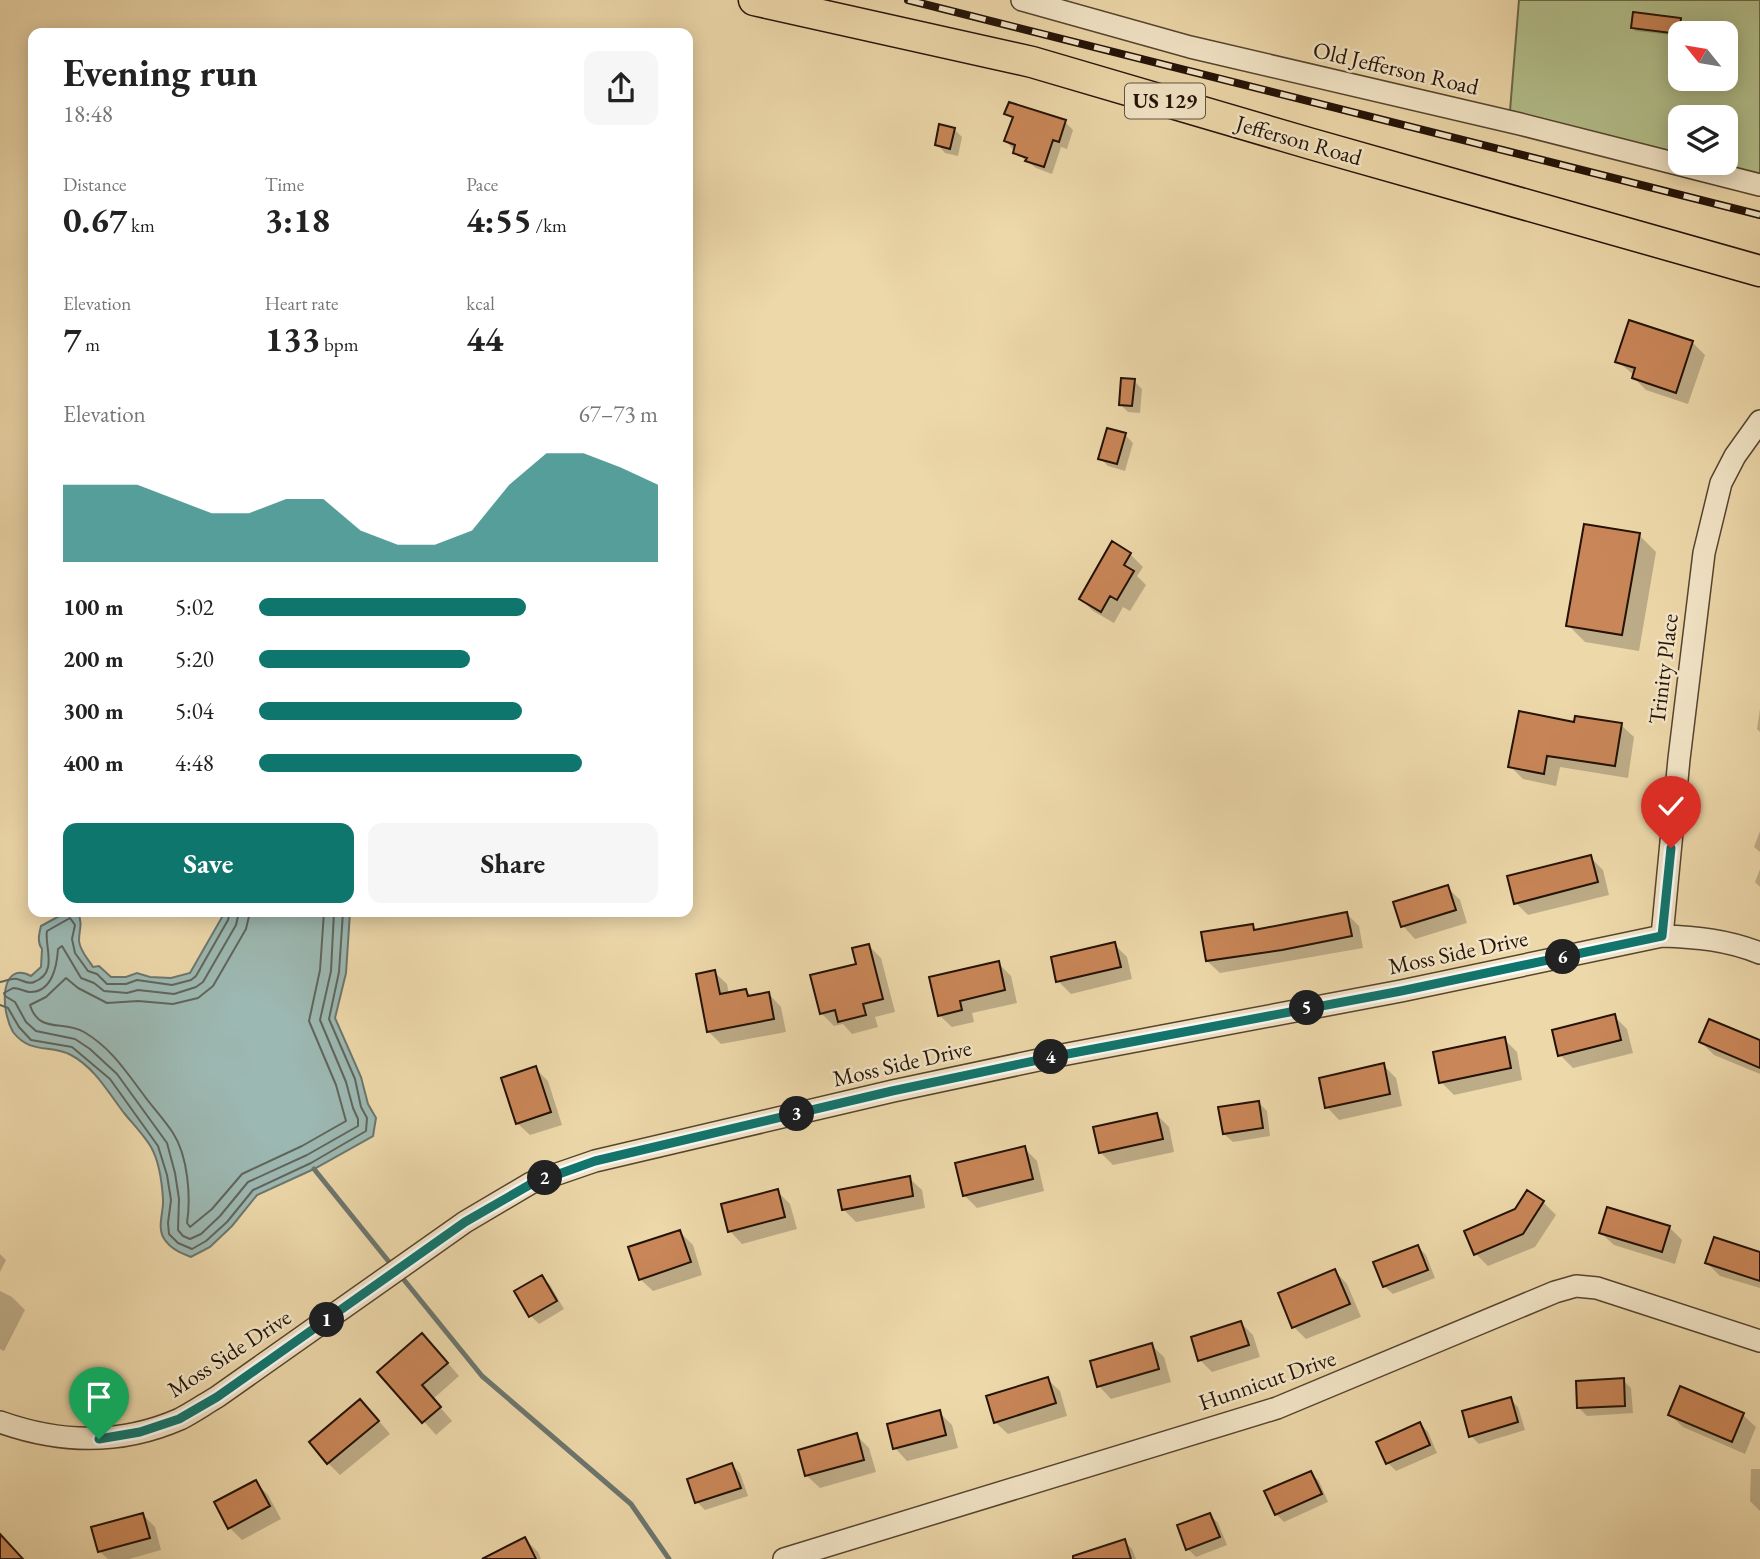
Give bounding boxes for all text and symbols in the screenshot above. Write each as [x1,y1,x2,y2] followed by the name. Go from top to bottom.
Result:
[1668,21,1738,91] north arrow
[1668,21,1738,175] map controls
[1310,34,1482,102] street label: Old Jefferson Road
[63,48,258,97] text: Evening run
[584,51,658,125] button: share
[1125,84,1205,119] road number: US 129
[63,99,113,129] text: 18:48
[1668,105,1738,175] button: layers
[1231,107,1366,172] street label: Jefferson Road
[63,172,126,197] text: Distance
[265,172,304,197] text: Time
[466,172,498,197] text: Pace
[63,197,127,242] text: 0.67
[265,197,330,242] text: 3:18
[466,197,532,242] text: 4:55
[127,213,155,238] text: km
[532,213,567,238] text: /km
[63,291,131,316] text: Elevation
[265,291,338,316] text: Heart rate
[466,291,495,316] text: kcal
[63,316,82,361] text: 7
[265,316,320,361] text: 133
[466,316,503,361] text: 44
[82,332,100,357] text: m
[320,332,358,357] text: bpm
[63,399,146,429] text: Elevation
[579,399,658,429] text: 67–73 m
[63,592,124,622] text: 100 m
[175,592,214,622] text: 5:02
[1641,612,1685,726] street label: Trinity Place
[63,644,124,674] text: 200 m
[175,644,214,674] text: 5:20
[63,696,124,726] text: 300 m
[175,696,214,726] text: 5:04
[63,748,124,778] text: 400 m
[175,748,214,778] text: 4:48
[1641,776,1701,848] pin
[1652,787,1690,825] icon: check
[63,823,354,903] button: Save
[368,823,658,903] button: Share
[1386,923,1530,981] street label: Moss Side Drive
[1546,940,1580,974] pin: 6
[1557,944,1568,969] text: 6
[1290,990,1324,1026] pin: 5
[1301,995,1312,1020] text: 5
[830,1032,974,1094] street label: Moss Side Drive
[1034,1040,1068,1074] pin: 4
[1045,1044,1056,1069] text: 4
[780,1096,814,1132] pin: 3
[791,1101,802,1126] text: 3
[528,1160,562,1196] pin: 2
[539,1165,550,1190] text: 2
[161,1302,297,1404] street label: Moss Side Drive
[310,1302,344,1338] pin: 1
[321,1307,332,1332] text: 1
[1194,1343,1340,1417] street label: Hunnicut Drive
[69,1367,129,1439] pin
[80,1378,118,1416] icon: arrive

